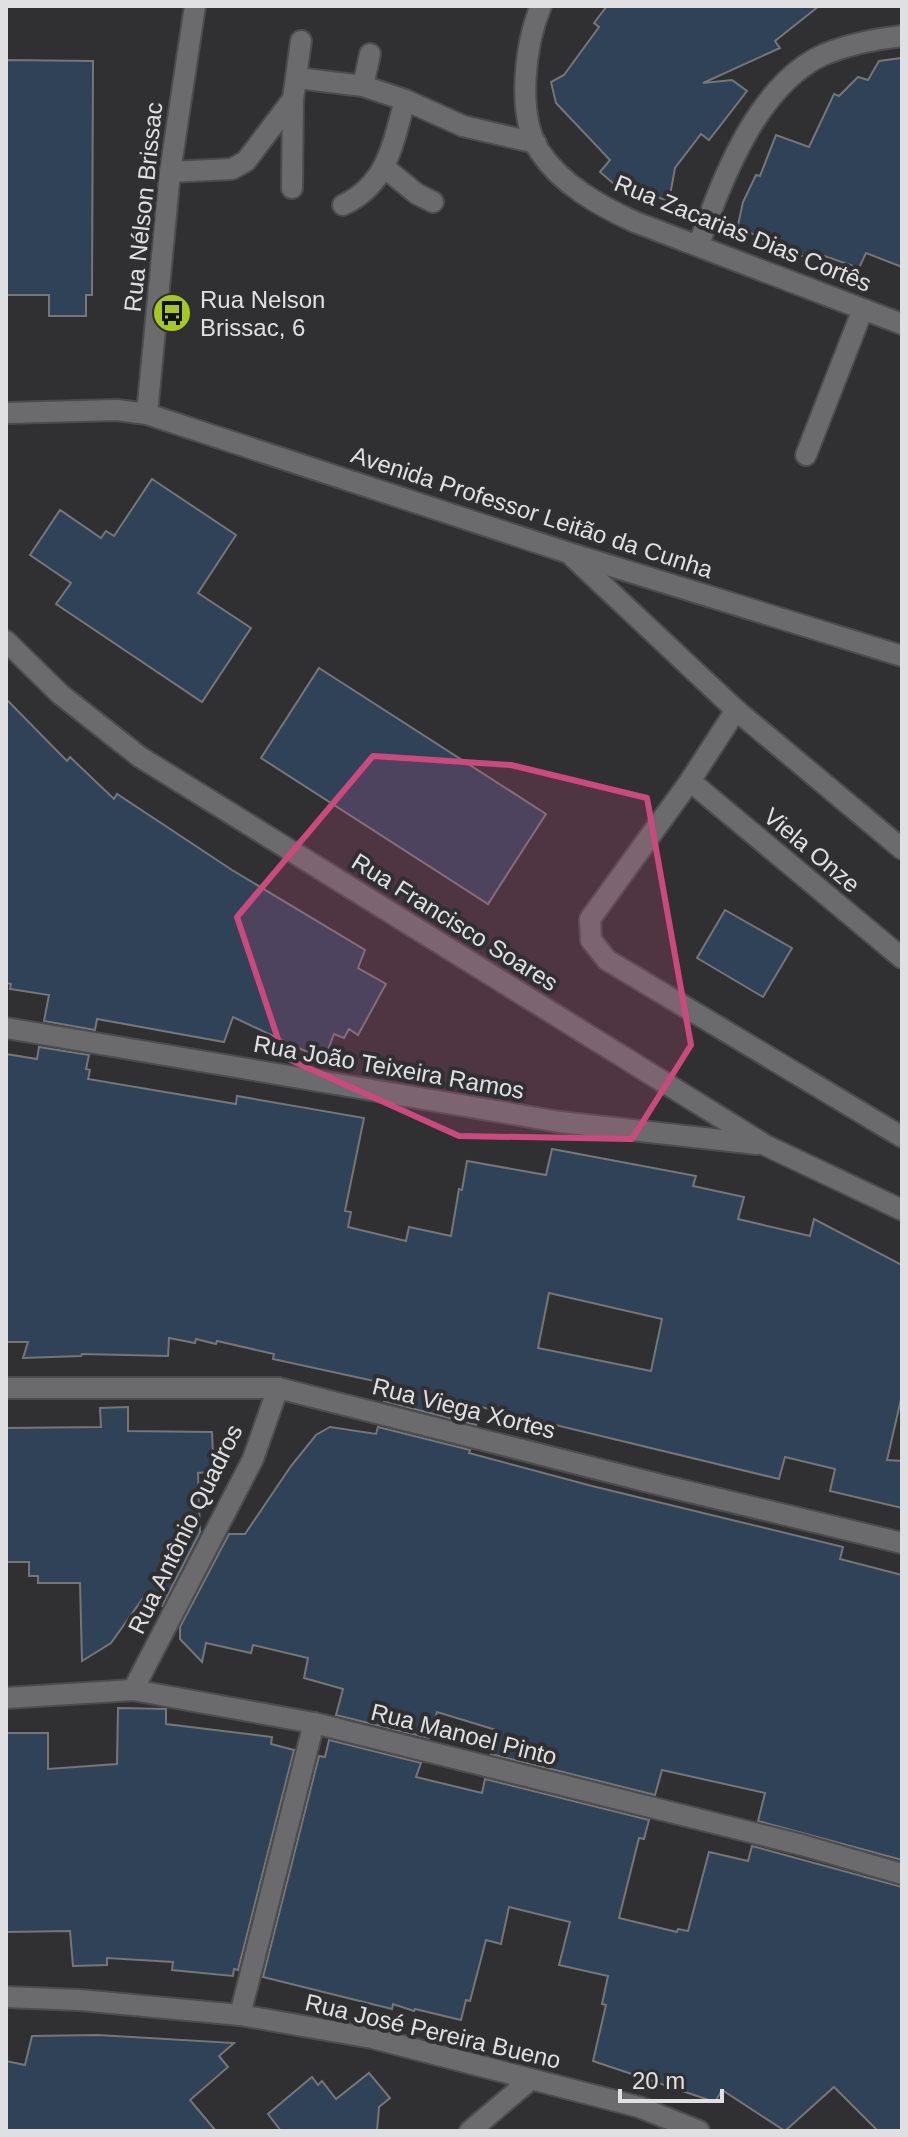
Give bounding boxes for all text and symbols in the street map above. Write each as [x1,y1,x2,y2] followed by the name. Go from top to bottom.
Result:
[119,101,167,313] street label: Rua Nélson Brissac
[611,169,875,297] street label: Rua Zacarias Dias Cortês
[200,286,325,341] place label: Rua Nelson Brissac, 6
[151,292,193,334] bus stop icon: Rua Nelson Brissac, 6
[348,441,717,584] street label: Avenida Professor Leitão da Cunha
[759,802,865,898] street label: Viela Onze
[347,848,563,996] street label: Rua Francisco Soares
[252,1030,526,1104] street label: Rua João Teixeira Ramos
[370,1372,558,1444] street label: Rua Viega Xortes
[123,1420,247,1638] street label: Rua Antônio Quadros
[368,1698,560,1770] street label: Rua Manoel Pinto
[303,1988,563,2074] street label: Rua José Pereira Bueno
[620,2053,722,2103] scale bar
[632,2067,685,2094] text: 20 m

